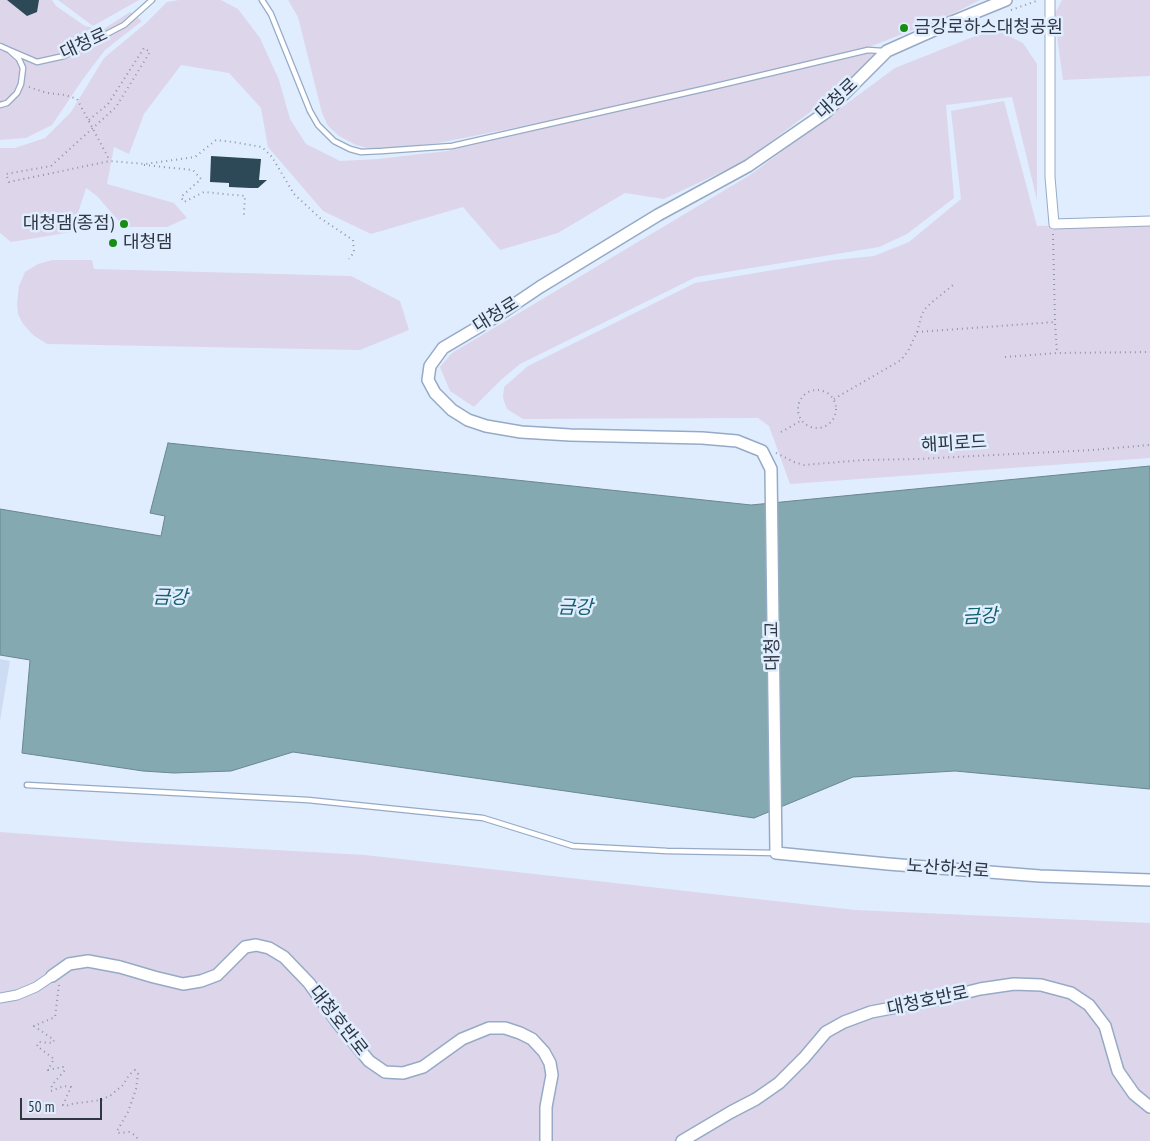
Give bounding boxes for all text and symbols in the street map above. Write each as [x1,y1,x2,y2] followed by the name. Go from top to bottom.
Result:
[914,17,1063,39] place label: 금강로하스대청공원
[898,22,910,34] marker: 금강로하스대청공원
[57,24,111,64] street label: 대청로
[811,74,863,124] street label: 대청로
[23,213,114,235] place label: 대청댐(종점)
[118,218,130,230] marker: 대청댐(종점)
[123,232,173,254] place label: 대청댐
[107,237,119,249] marker: 대청댐
[469,293,523,337] street label: 대청로
[920,431,988,457] street label: 해피로드
[152,586,188,610] water label: 금강
[557,596,593,620] water label: 금강
[962,605,998,629] water label: 금강
[762,621,784,671] street label: 대청교
[906,855,990,883] street label: 노산하석로
[304,982,372,1060] street label: 대청호반로
[885,982,971,1020] street label: 대청호반로
[22,1088,105,1120] scale bar
[28,1097,54,1116] text: 50 m

